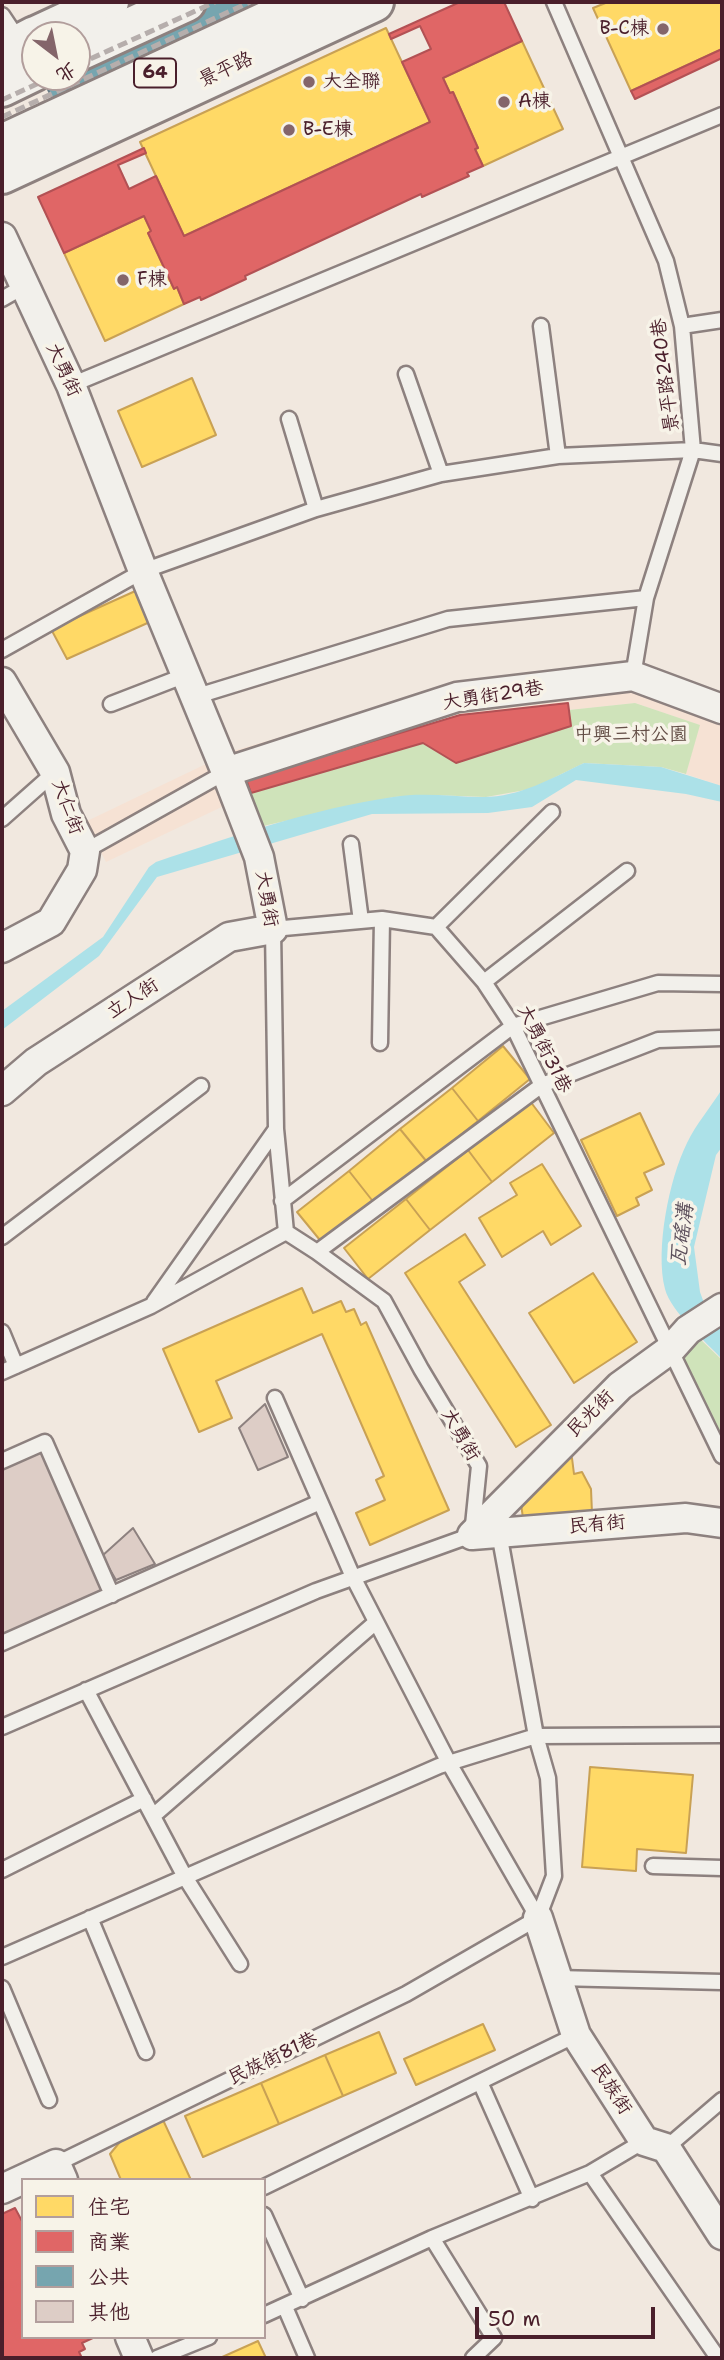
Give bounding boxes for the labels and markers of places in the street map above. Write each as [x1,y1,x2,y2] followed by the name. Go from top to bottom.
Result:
[599,18,649,40] place label: B-C棟
[655,21,671,37] marker: B-C棟
[323,71,380,93] place label: 大全聯
[301,74,317,90] marker: 大全聯
[518,91,551,113] place label: A棟
[496,94,512,110] marker: A棟
[303,119,353,141] place label: B-E棟
[281,122,297,138] marker: B-E棟
[137,269,167,291] place label: F棟
[115,272,131,288] marker: F棟

